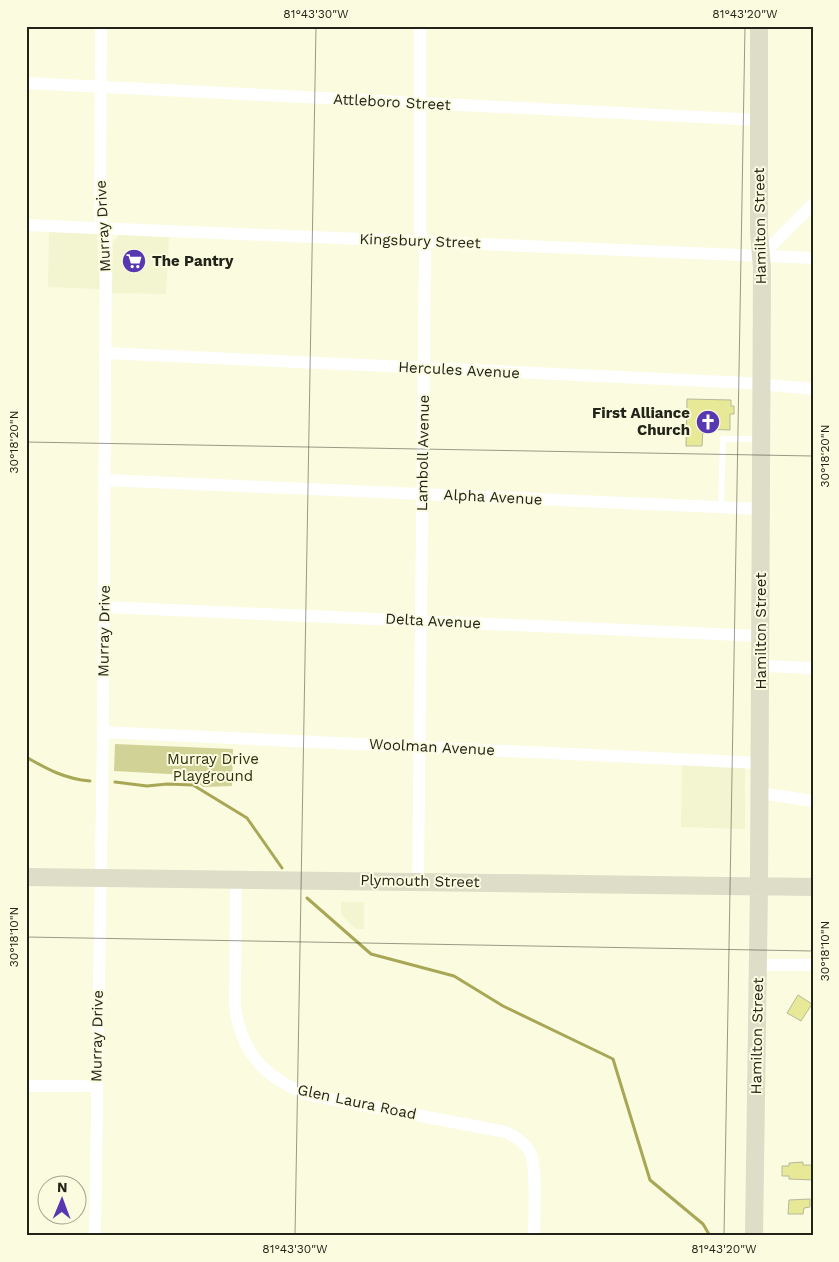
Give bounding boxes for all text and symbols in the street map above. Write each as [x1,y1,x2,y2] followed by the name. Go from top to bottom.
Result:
[283,7,349,21] text: 81°43'30"W
[712,7,778,21] text: 81°43'20"W
[333,90,452,114] street label: Attleboro Street
[750,167,770,285] street label: Hamilton Street
[92,180,114,272] street label: Murray Drive
[359,230,482,252] street label: Kingsbury Street
[121,248,147,274] supermarket icon: The Pantry
[152,252,234,270] place label: The Pantry
[398,358,520,382] street label: Hercules Avenue
[413,395,433,511] street label: Lamboll Avenue
[592,404,690,439] place label: First Alliance Church
[695,409,721,435] church icon: First Alliance Church
[7,411,21,473] text: 30°18'20"N
[818,425,832,487] text: 30°18'20"N
[443,485,543,509] street label: Alpha Avenue
[752,572,770,689] street label: Hamilton Street
[94,585,114,677] street label: Murray Drive
[385,610,481,632] street label: Delta Avenue
[369,735,495,759] street label: Woolman Avenue
[167,750,259,785] park label: Murray Drive Playground
[360,871,481,891] street label: Plymouth Street
[7,907,21,967] text: 30°18'10"N
[818,921,832,981] text: 30°18'10"N
[747,977,767,1095] street label: Hamilton Street
[87,990,107,1082] street label: Murray Drive
[296,1081,418,1123] street label: Glen Laura Road
[38,1174,88,1224] north arrow
[57,1179,68,1195] text: N
[262,1242,328,1256] text: 81°43'30"W
[691,1242,757,1256] text: 81°43'20"W

